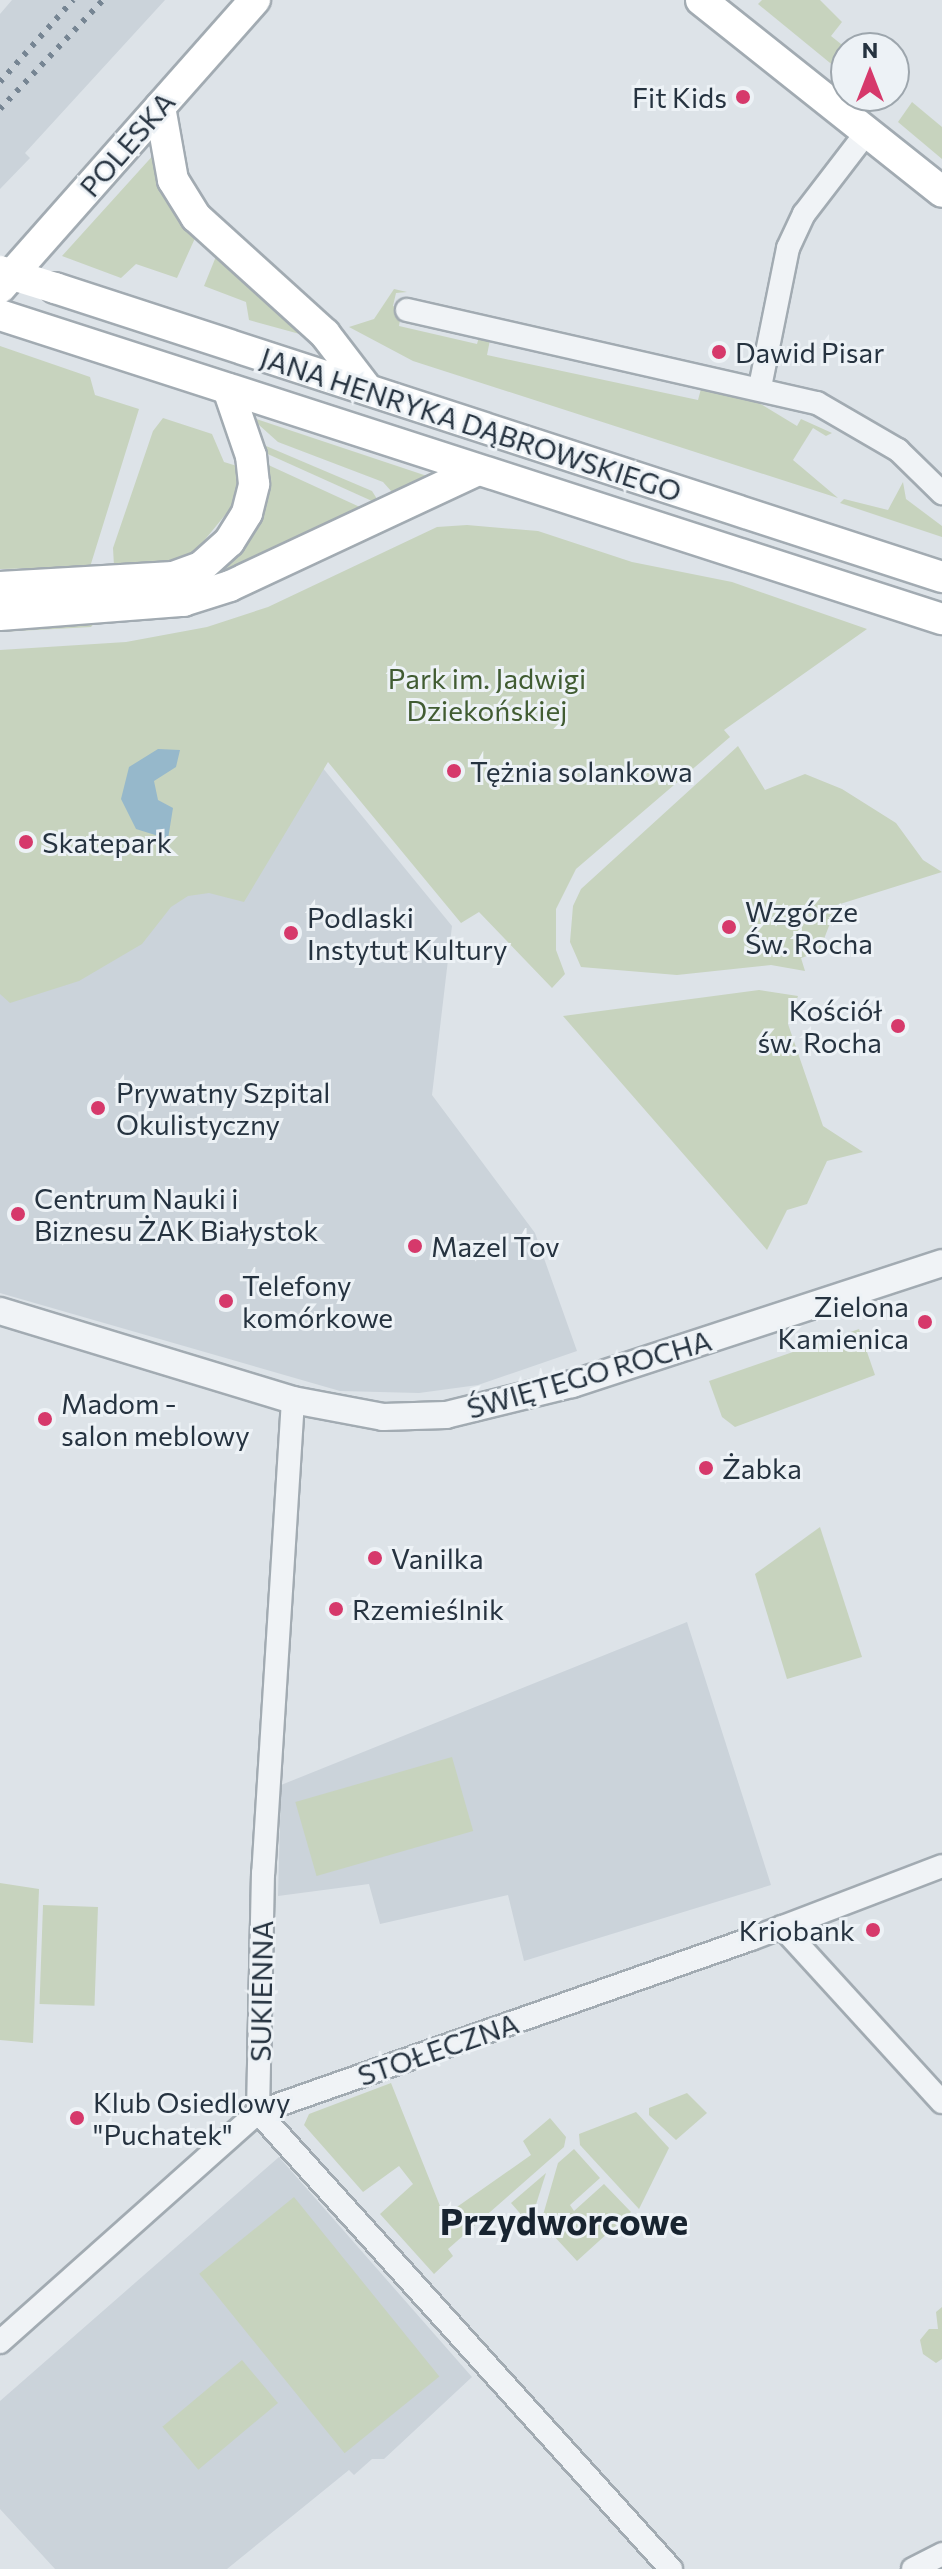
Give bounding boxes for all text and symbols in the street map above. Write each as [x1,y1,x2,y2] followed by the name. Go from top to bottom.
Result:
[830,32,910,112] north arrow
[862,36,878,63] text: N
[632,80,727,114] place label: Fit Kids
[72,85,182,203] street label: POLESKA
[734,88,752,106] marker: Fit Kids
[735,335,884,369] place label: Dawid Pisar
[256,340,686,508] street label: JANA HENRYKA DĄBROWSKIEGO
[710,343,728,361] marker: Dawid Pisar
[388,661,586,727] park label: Park im. Jadwigi Dziekońskiej
[470,754,693,788] place label: Tężnia solankowa
[445,762,463,780] marker: Tężnia solankowa
[42,825,172,859] place label: Skatepark
[17,833,35,851] marker: Skatepark
[745,894,873,960] place label: Wzgórze Św. Rocha
[307,900,507,966] place label: Podlaski Instytut Kultury
[720,918,738,936] marker: Wzgórze Św. Rocha
[282,924,300,942] marker: Podlaski Instytut Kultury
[757,993,882,1059] place label: Kościół św. Rocha
[889,1017,907,1035] marker: Kościół św. Rocha
[116,1075,330,1141] place label: Prywatny Szpital Okulistyczny
[87,1097,109,1119] marker: Prywatny Szpital Okulistyczny
[34,1181,319,1247] place label: Centrum Nauki i Biznesu ŻAK Białystok
[9,1205,27,1223] marker: Centrum Nauki i Biznesu ŻAK Białystok
[431,1229,560,1263] place label: Mazel Tov
[406,1237,424,1255] marker: Mazel Tov
[242,1268,393,1334] place label: Telefony komórkowe
[777,1289,909,1355] place label: Zielona Kamienica
[217,1292,235,1310] marker: Telefony komórkowe
[916,1313,934,1331] marker: Zielona Kamienica
[463,1323,715,1425] street label: ŚWIĘTEGO ROCHA
[61,1386,250,1452] place label: Madom - salon meblowy
[36,1410,54,1428] marker: Madom - salon meblowy
[722,1451,802,1485] place label: Żabka
[697,1459,715,1477] marker: Żabka
[391,1541,484,1575] place label: Vanilka
[366,1549,384,1567] marker: Vanilka
[352,1592,504,1626] place label: Rzemieślnik
[327,1600,345,1618] marker: Rzemieślnik
[739,1913,855,1947] place label: Kriobank
[862,1919,884,1941] marker: Kriobank
[243,1920,279,2062] street label: SUKIENNA
[353,2006,523,2092] street label: STOŁECZNA
[93,2085,290,2151] place label: Klub Osiedlowy "Puchatek"
[68,2109,86,2127] marker: Klub Osiedlowy "Puchatek"
[440,2199,688,2243] district label: Przydworcowe

